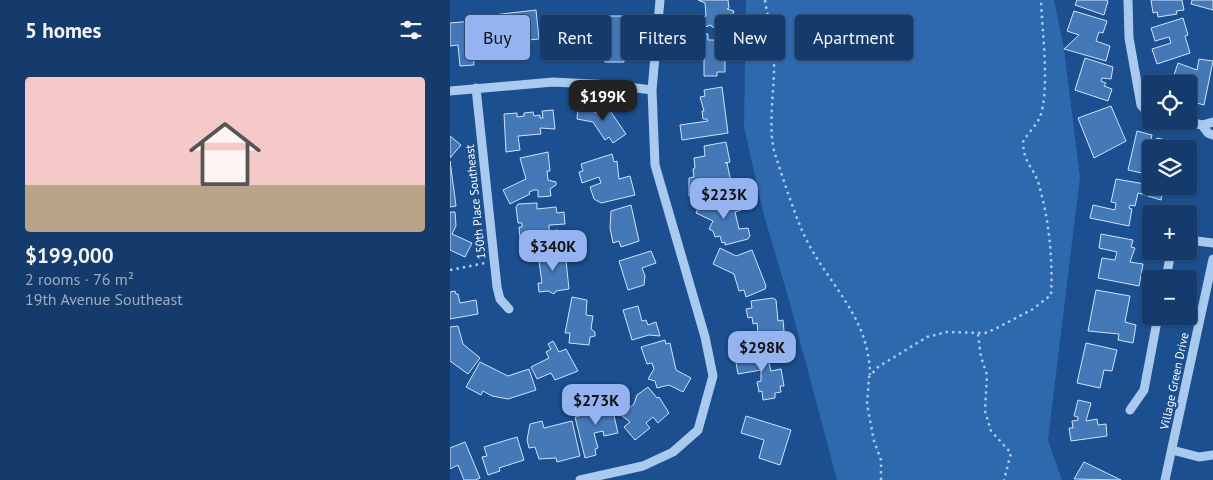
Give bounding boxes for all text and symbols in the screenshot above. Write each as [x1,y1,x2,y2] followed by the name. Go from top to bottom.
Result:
[465,15,530,60] chip: Buy
[540,15,611,60] chip: Rent
[621,15,705,60] chip: Filters
[715,15,785,60] chip: New
[795,15,913,60] chip: Apartment
[397,16,425,44] icon: filters
[25,17,101,44] text: 5 homes
[1142,75,1197,325] map controls
[1142,75,1197,130] button: locate
[568,80,638,122] pin: $199K
[580,86,626,106] text: $199K
[180,109,270,199] icon: home
[1142,140,1197,195] button: layers
[462,144,488,260] street label: 150th Place Southeast
[689,178,759,220] pin: $223K
[701,184,747,204] text: $223K
[1142,205,1197,260] button: +
[518,230,588,272] pin: $340K
[530,236,576,256] text: $340K
[25,242,114,269] text: $199,000
[25,269,134,289] text: 2 rooms · 76 m²
[1142,270,1197,325] button: −
[25,289,183,309] text: 19th Avenue Southeast
[727,330,797,373] pin: $298K
[1156,331,1192,432] street label: Village Green Drive
[739,337,785,357] text: $298K
[561,384,631,426] pin: $273K
[573,390,619,410] text: $273K

